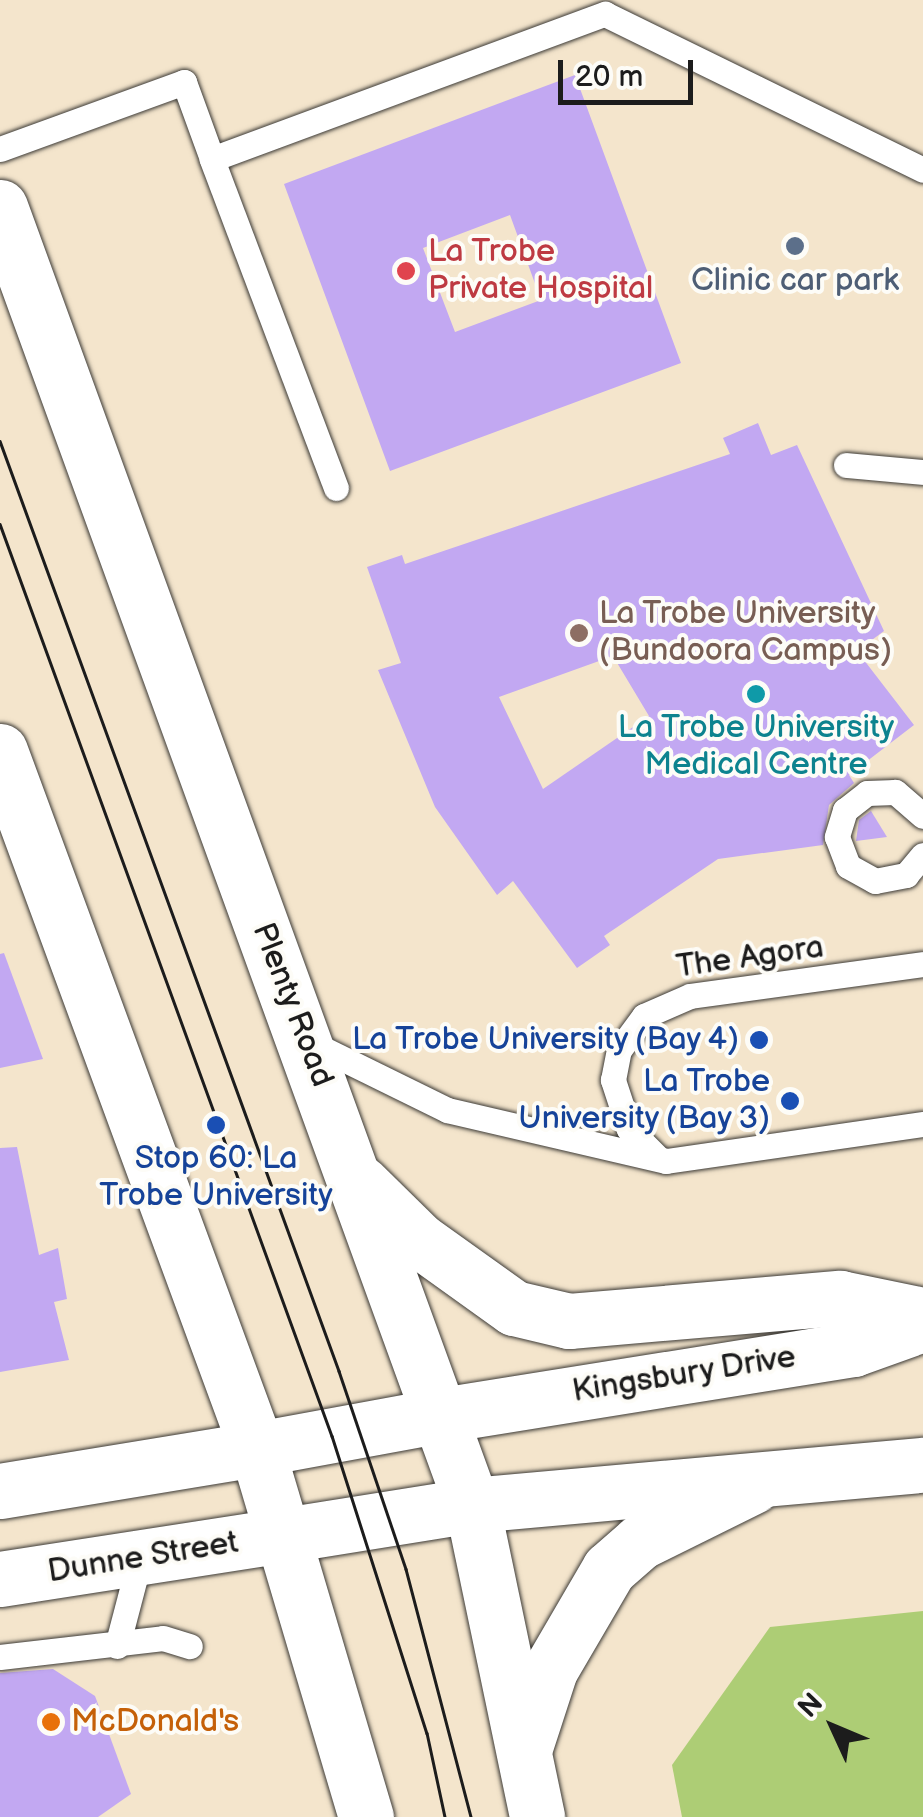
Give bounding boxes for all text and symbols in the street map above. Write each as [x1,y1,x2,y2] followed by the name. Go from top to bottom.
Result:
[563,40,698,102] scale bar
[575,59,643,95] text: 20 m
[428,234,653,309] place label: La Trobe Private Hospital
[784,235,806,257] marker: Clinic car park
[393,258,419,284] marker: La Trobe Private Hospital
[691,262,899,300] place label: Clinic car park
[599,596,892,671] place label: La Trobe University (Bundoora Campus)
[568,622,590,644] marker: La Trobe University (Bundoora Campus)
[745,683,767,705] marker: La Trobe University Medical Centre
[617,710,895,785] place label: La Trobe University Medical Centre
[243,917,341,1093] street label: Plenty Road
[674,929,826,987] street label: The Agora
[347,1021,739,1059] place label: La Trobe University (Bay 4)
[748,1029,770,1051] marker: La Trobe University (Bay 4)
[514,1064,770,1139] place label: La Trobe University (Bay 3)
[779,1090,801,1112] marker: La Trobe University (Bay 3)
[205,1114,227,1136] marker: Stop 60: La Trobe University
[99,1141,333,1216] place label: Stop 60: La Trobe University
[569,1338,799,1412] street label: Kingsbury Drive
[45,1524,241,1592] street label: Dunne Street
[783,1677,883,1777] north arrow
[792,1687,830,1725] text: N
[71,1703,239,1741] place label: McDonald's
[40,1711,62,1733] marker: McDonald's

